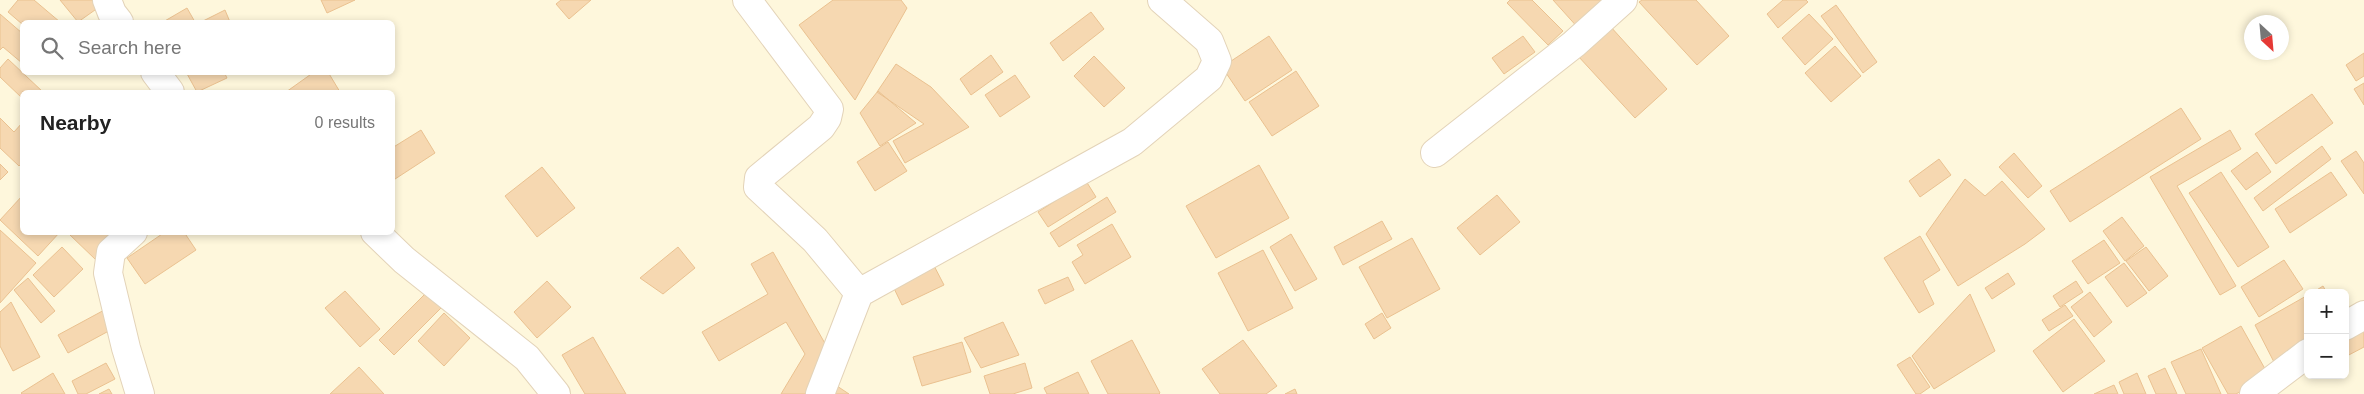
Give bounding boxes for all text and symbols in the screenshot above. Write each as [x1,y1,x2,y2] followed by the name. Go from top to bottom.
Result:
[2244,15,2289,60] north arrow
[20,20,395,75] search box
[38,34,66,62] icon: search
[78,37,182,58] text: Search here
[40,111,111,134] text: Nearby
[315,114,375,131] text: 0 results
[2304,289,2349,379] map controls
[2304,289,2349,334] button: +
[2304,334,2349,379] button: −

